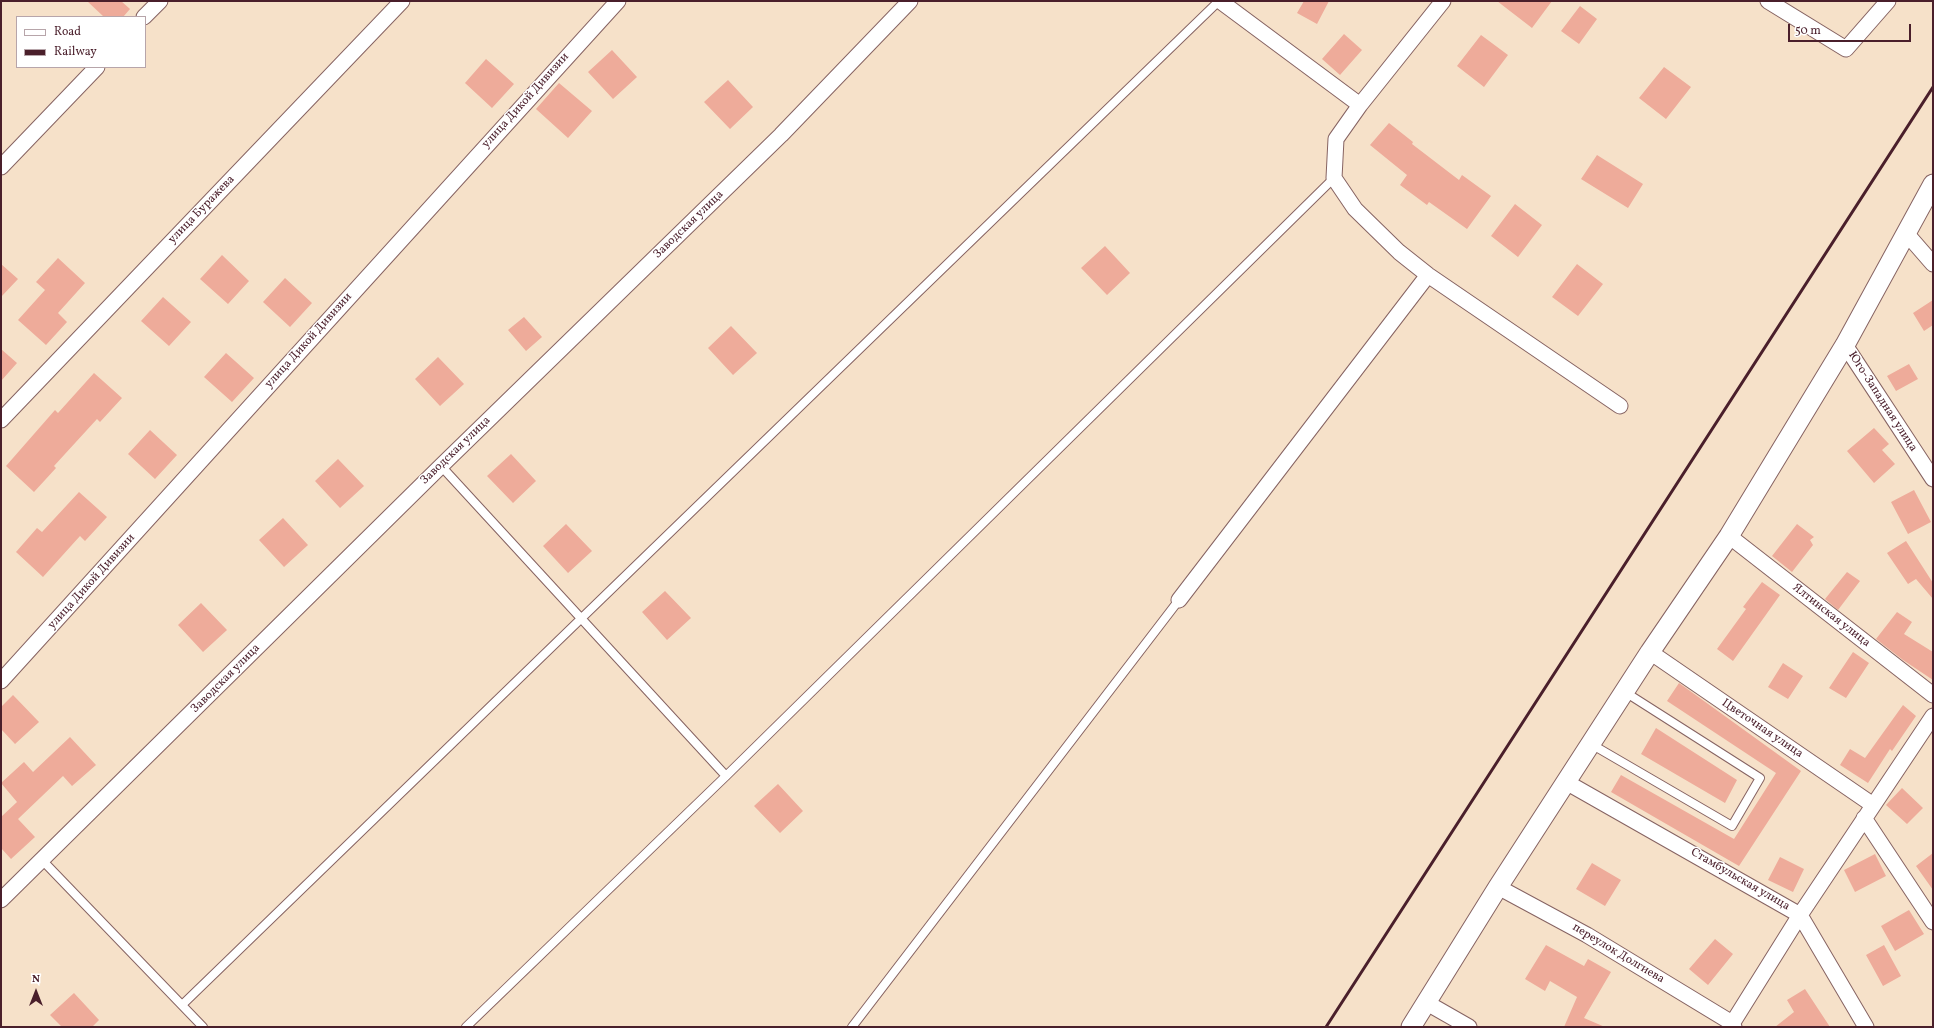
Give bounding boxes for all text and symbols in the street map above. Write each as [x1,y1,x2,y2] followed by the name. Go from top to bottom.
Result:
[16,16,146,68] legend
[1790,16,1913,42] scale bar
[1795,23,1821,39] text: 50 m
[54,24,81,40] text: Road
[54,44,97,60] text: Railway
[479,50,573,152] street label: улица Дикой Дивизии
[166,173,238,247] street label: улица Буражева
[651,188,727,262] street label: Заводская улица
[262,290,356,392] street label: улица Дикой Дивизии
[1844,349,1920,455] street label: Юго-Западная улица
[418,414,494,488] street label: Заводская улица
[45,531,139,633] street label: улица Дикой Дивизии
[1789,581,1873,651] street label: Ялтинская улица
[188,641,264,717] street label: Заводская улица
[1718,696,1806,762] street label: Цветочная улица
[1688,846,1792,914] street label: Стамбульская улица
[1569,921,1667,987] street label: переулок Долгиева
[16,972,56,1012] north arrow
[32,972,40,987] text: N

